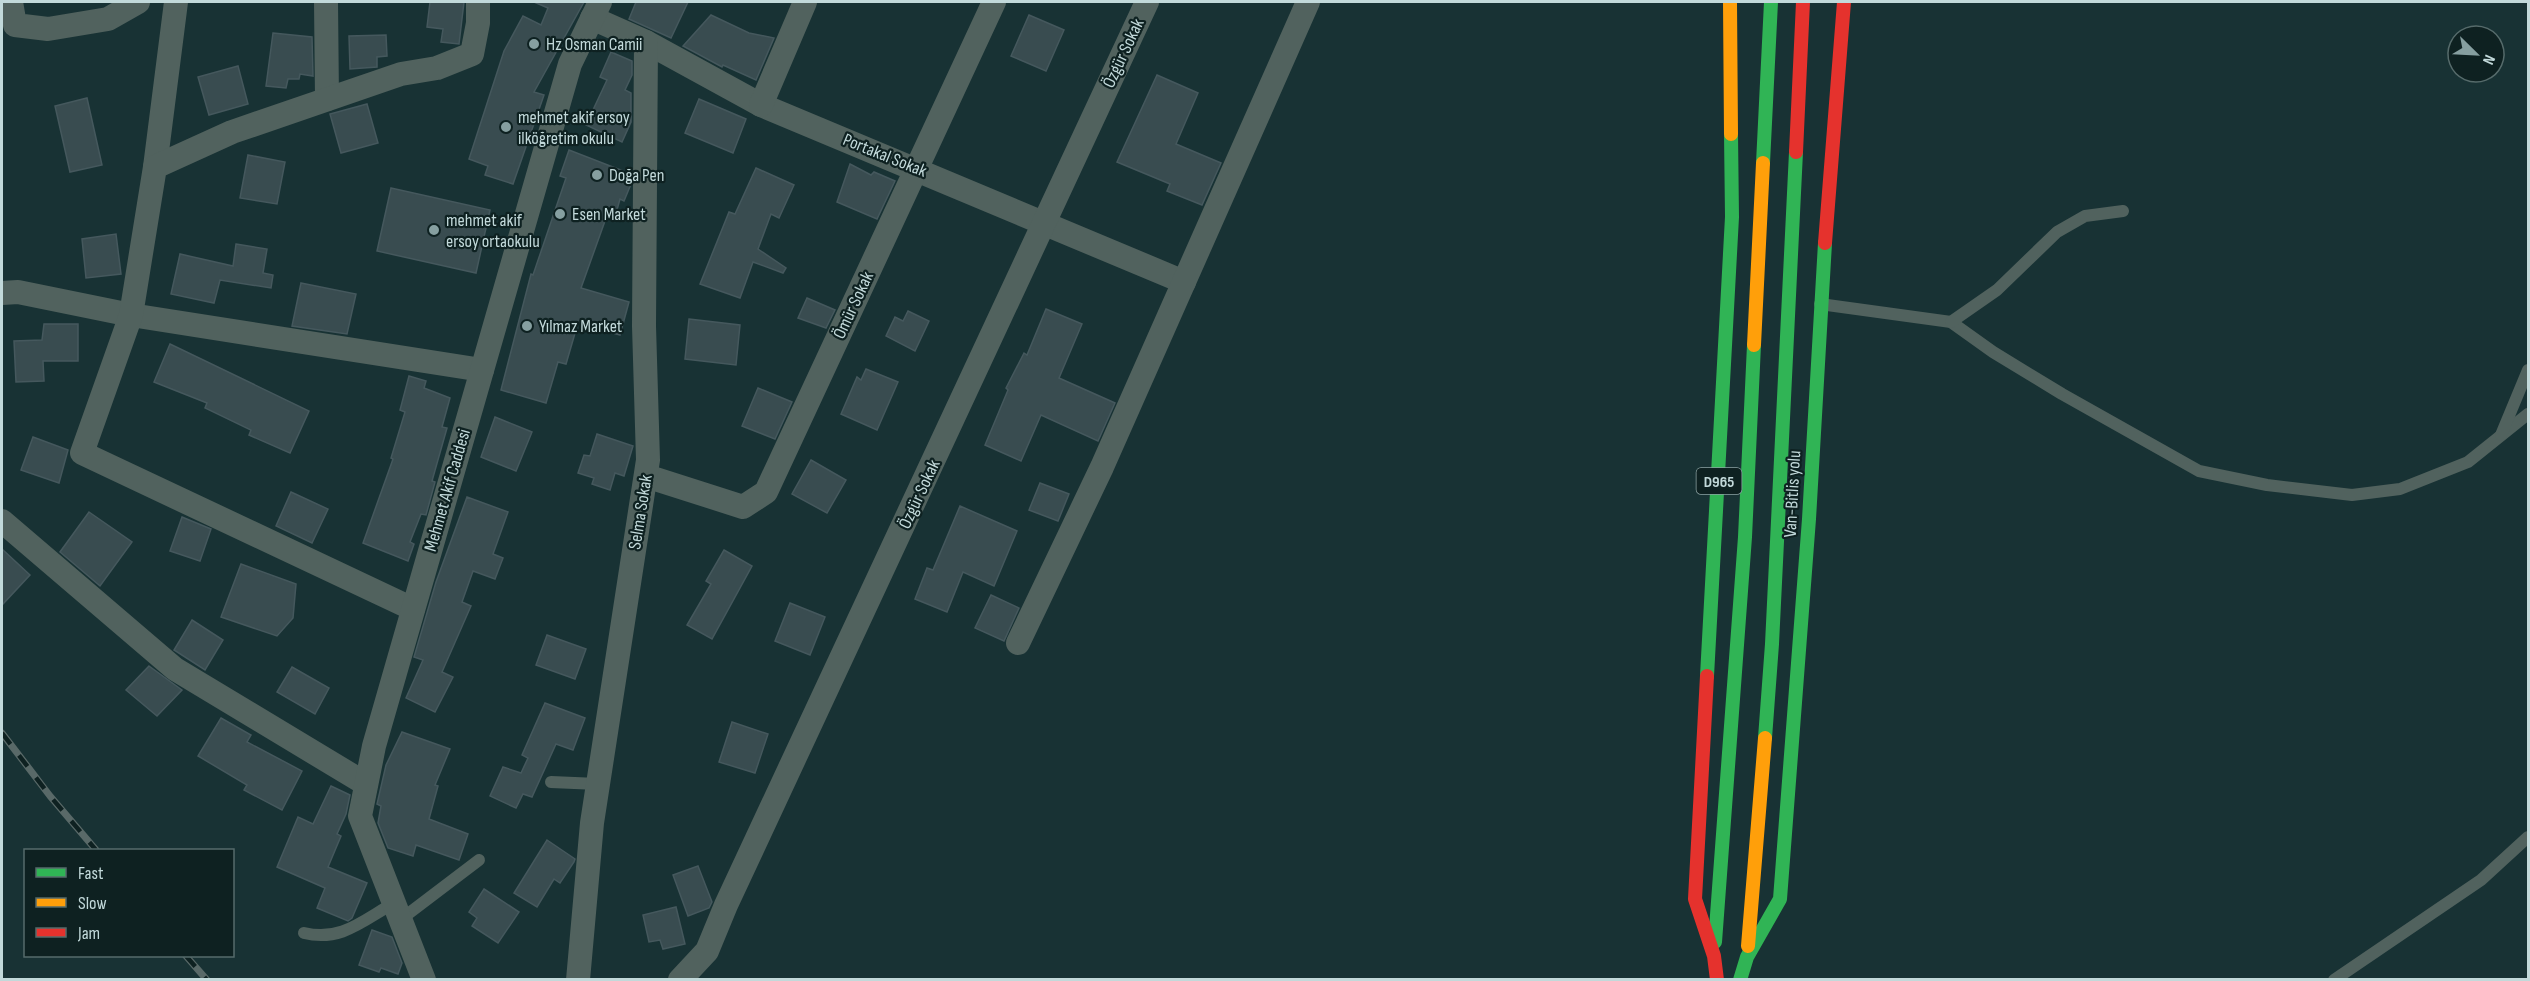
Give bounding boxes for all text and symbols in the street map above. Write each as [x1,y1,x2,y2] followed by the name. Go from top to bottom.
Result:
[1098,15,1149,91] street label: Özgür Sokak
[2446,24,2506,84] north arrow
[546,34,642,55] place label: Hz Osman Camii
[527,37,541,51] marker: Hz Osman Camii
[2478,52,2499,67] text: N
[518,107,630,149] place label: mehmet akif ersoy ilköğretim okulu
[499,120,513,134] marker: mehmet akif ersoy ilköğretim okulu
[840,129,930,182] street label: Portakal Sokak
[609,165,665,186] place label: Doğa Pen
[590,168,604,182] marker: Doğa Pen
[572,204,646,225] place label: Esen Market
[553,207,567,221] marker: Esen Market
[446,210,540,252] place label: mehmet akif ersoy ortaokulu
[427,223,441,237] marker: mehmet akif ersoy ortaokulu
[829,268,878,342] street label: Ömür Sokak
[539,316,623,337] place label: Yılmaz Market
[520,319,534,333] marker: Yılmaz Market
[420,427,475,554] street label: Mehmet Akif Caddesi
[1780,450,1805,538] street label: Van-Bitlis yolu
[894,456,945,532] street label: Özgür Sokak
[1696,468,1742,494] road number: D965
[624,473,657,551] street label: Selma Sokak
[24,849,234,957] legend
[78,863,104,884] text: Fast
[78,893,107,914] text: Slow
[77,923,100,944] text: Jam

